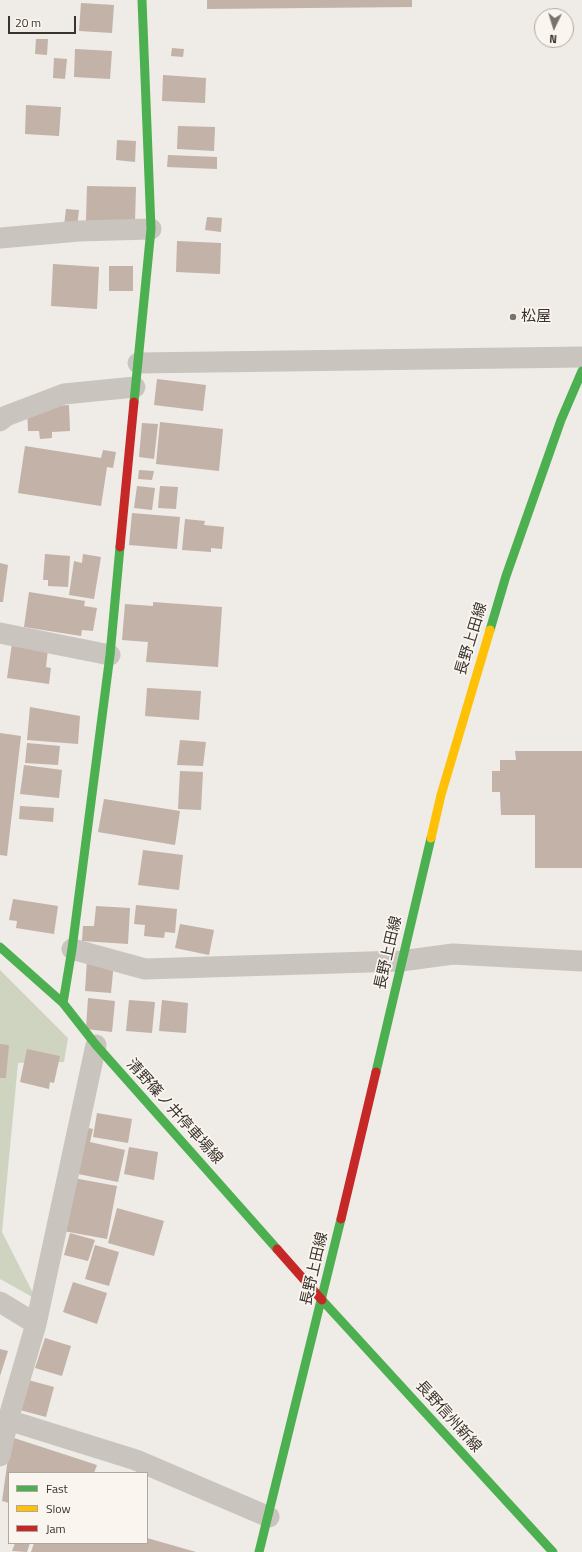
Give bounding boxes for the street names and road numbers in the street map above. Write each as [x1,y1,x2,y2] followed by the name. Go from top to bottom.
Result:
[452,601,492,677] street label: 長野上田線
[372,914,406,992] street label: 長野上田線
[122,1056,226,1168] street label: 清野篠ノ井停車場線
[298,1230,332,1308] street label: 長野上田線
[411,1378,485,1456] street label: 長野信州新線

